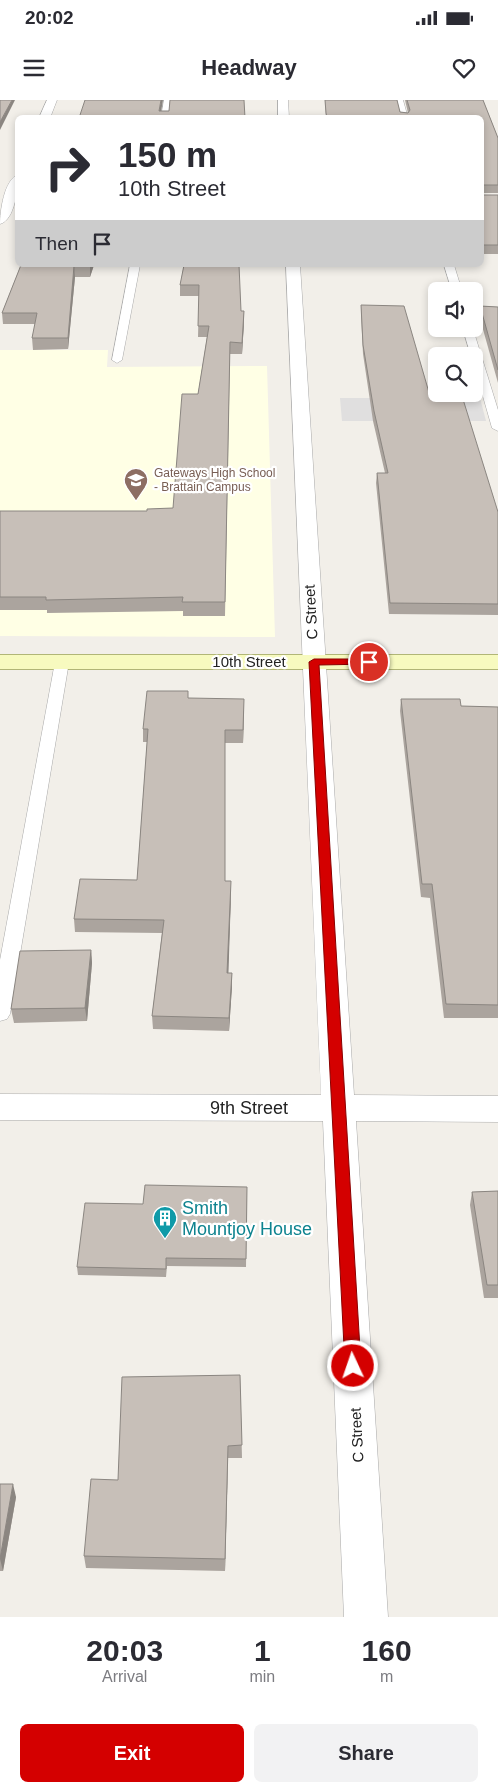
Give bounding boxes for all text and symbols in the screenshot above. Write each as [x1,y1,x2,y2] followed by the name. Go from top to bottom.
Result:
[25,7,74,28] text: 20:02
[20,54,48,82] icon: menu
[450,54,478,82] icon: heart
[201,55,297,80] text: Headway
[35,135,100,200] icon: right
[118,135,217,174] text: 150 m
[118,176,226,201] text: 10th Street
[88,230,116,258] icon: arrive
[35,233,78,254] text: Then
[428,282,483,402] map controls
[428,282,483,337] button: sound
[428,347,483,402] button: search
[154,466,275,494] place label: Gateways High School - Brattain Campus
[123,467,149,501] school or university icon: Gateways High School - Brattain Campus
[301,583,320,640] street label: C Street
[348,641,390,683] pin
[355,648,383,676] icon: arrive
[212,653,287,670] street label: 10th Street
[210,1098,288,1118] street label: 9th Street
[182,1198,312,1239] place label: Smith Mountjoy House
[152,1205,178,1239] building icon: Smith Mountjoy House
[326,1339,378,1391] position arrow
[347,1406,366,1463] street label: C Street
[86,1634,163,1667] text: 20:03
[254,1634,271,1667] text: 1
[362,1634,412,1667] text: 160
[102,1668,147,1685] text: Arrival
[249,1668,275,1685] text: min
[380,1668,393,1685] text: m
[20,1724,244,1782] button: Exit
[254,1724,478,1782] button: Share

